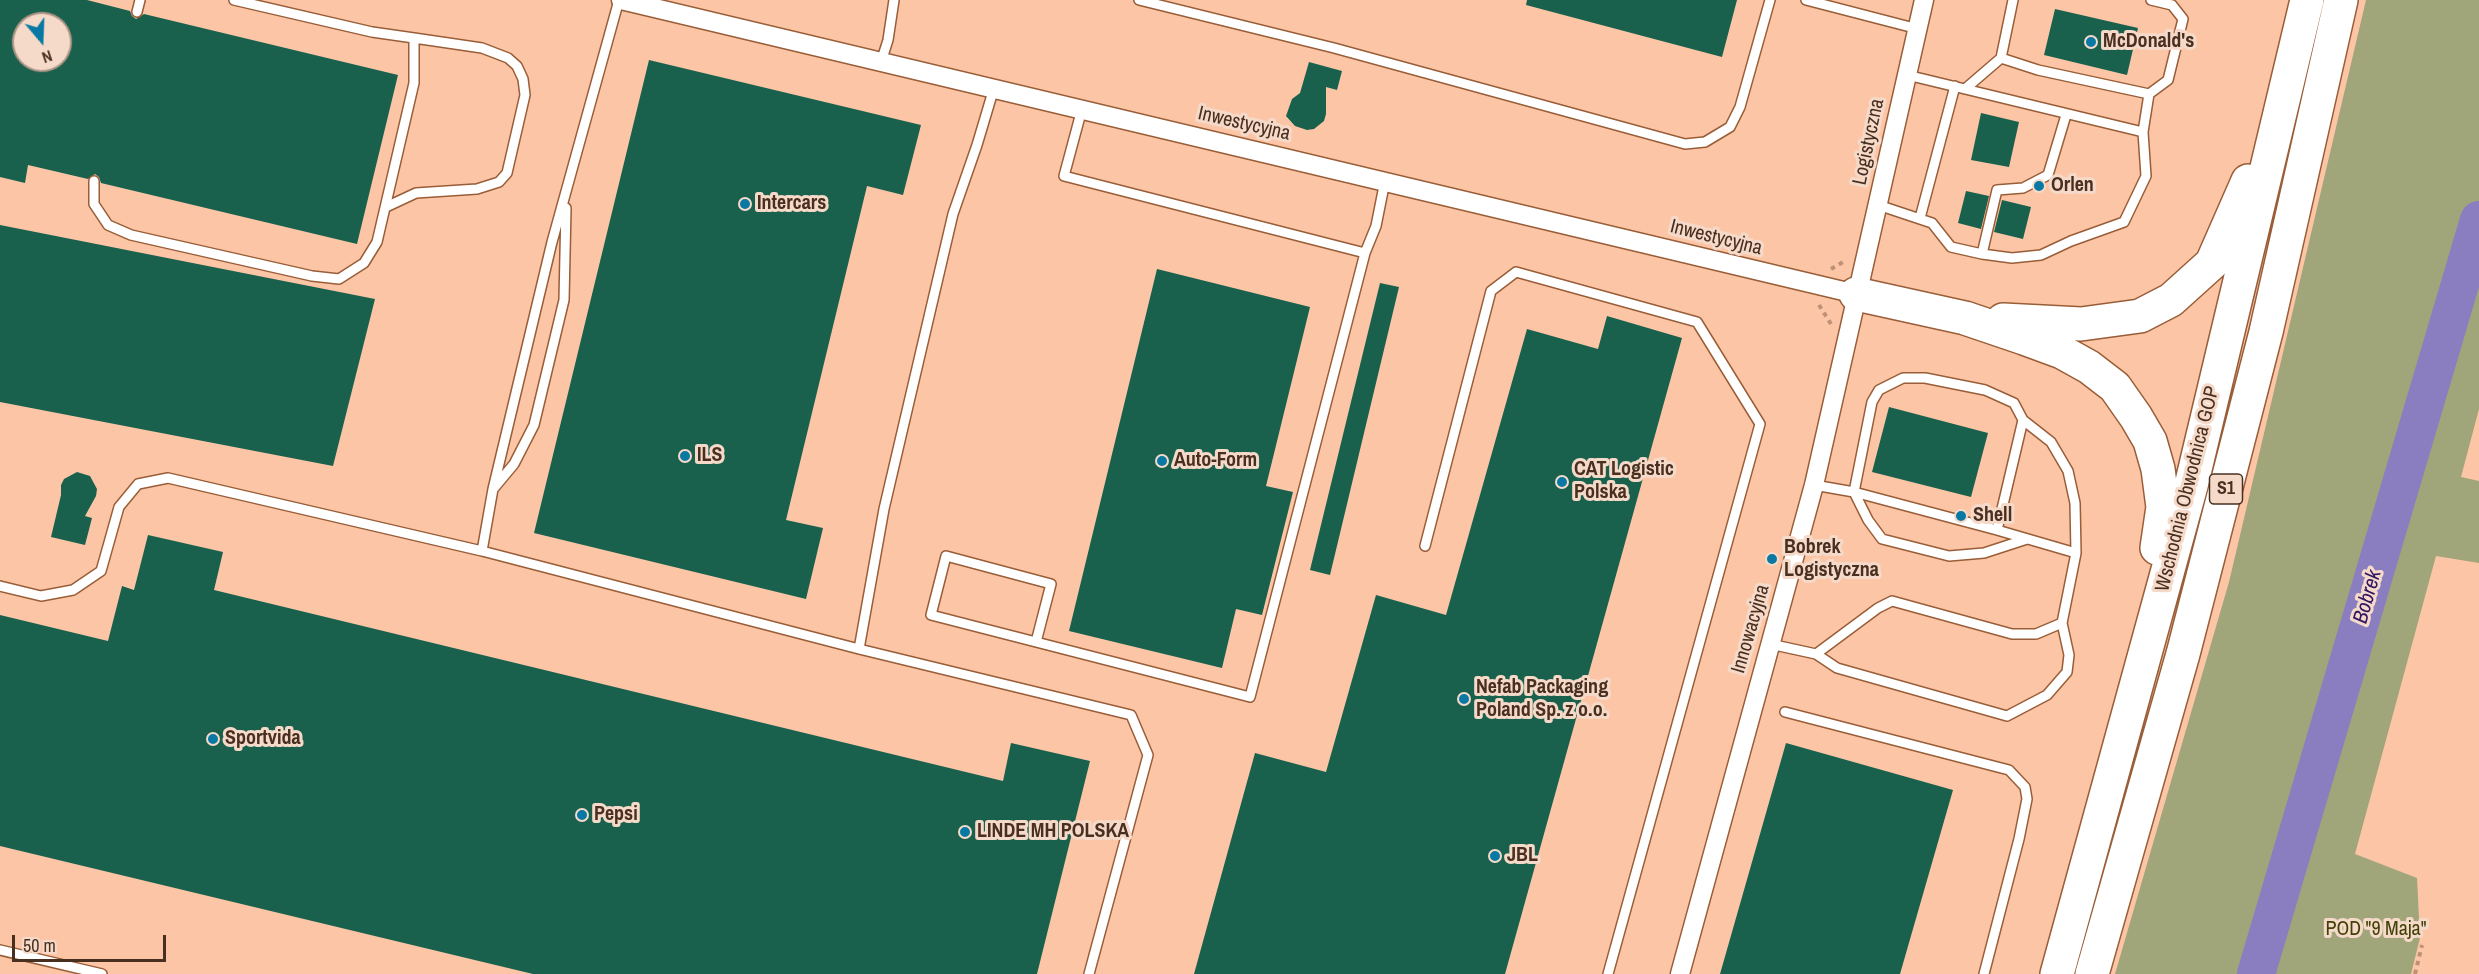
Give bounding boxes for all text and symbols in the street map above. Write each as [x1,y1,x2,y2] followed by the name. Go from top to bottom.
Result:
[12,12,72,72] north arrow
[2103,30,2194,54] place label: McDonald's
[2084,35,2098,49] marker: McDonald's
[39,45,55,69] text: N
[1848,97,1890,187] street label: Logistyczna
[1196,102,1292,146] street label: Inwestycyjna
[2051,174,2094,198] place label: Orlen
[2032,179,2046,193] marker: Orlen
[757,192,826,216] place label: Intercars
[738,197,752,211] marker: Intercars
[1668,215,1764,261] street label: Inwestycyjna
[2151,384,2225,594] street label: Wschodnia Obwodnica GOP
[697,444,723,468] place label: ILS
[678,449,692,463] marker: ILS
[1174,449,1257,473] place label: Auto-Form
[1155,454,1169,468] marker: Auto-Form
[1574,458,1674,505] place label: CAT Logistic Polska
[2210,474,2242,504] road number: S1
[1555,475,1569,489] marker: CAT Logistic Polska
[1973,504,2012,528] place label: Shell
[1954,509,1968,523] marker: Shell
[1784,536,1879,583] place label: Bobrek Logistyczna
[1765,552,1779,566] marker: Bobrek Logistyczna
[2348,567,2388,627] water label: Bobrek
[1727,582,1775,676] street label: Innowacyjna
[1476,676,1608,723] place label: Nefab Packaging Poland Sp. z o.o.
[1457,692,1471,706] marker: Nefab Packaging Poland Sp. z o.o.
[225,727,301,751] place label: Sportvida
[206,732,220,746] marker: Sportvida
[594,803,638,827] place label: Pepsi
[575,808,589,822] marker: Pepsi
[977,820,1129,844] place label: LINDE MH POLSKA
[958,825,972,839] marker: LINDE MH POLSKA
[1507,844,1538,868] place label: JBL
[1488,849,1502,863] marker: JBL
[2326,918,2426,942] park label: POD "9 Maja"
[15,923,170,961] scale bar
[23,933,56,958] text: 50 m

